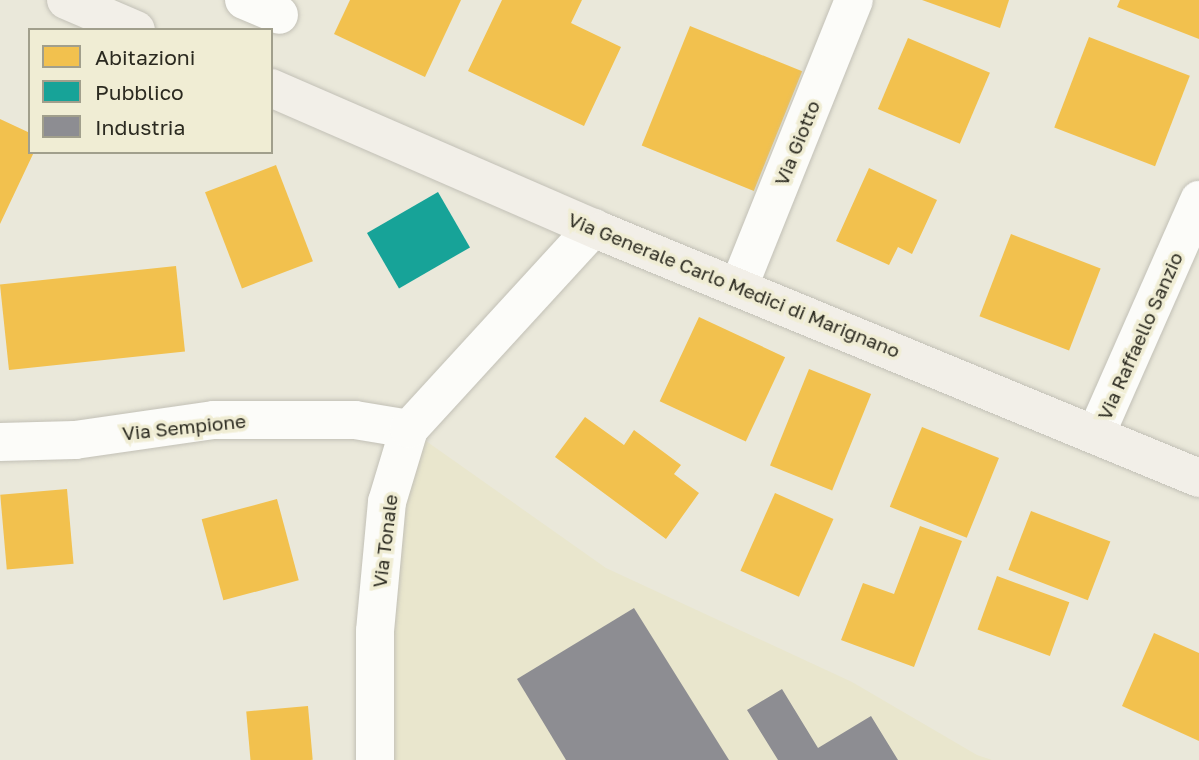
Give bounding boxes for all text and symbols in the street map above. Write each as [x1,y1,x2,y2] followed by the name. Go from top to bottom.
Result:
[28,28,273,154] legend
[95,44,195,70] text: Abitazioni
[95,79,184,105] text: Pubblico
[770,97,824,189] street label: Via Giotto
[95,114,185,140] text: Industria
[565,208,903,362] street label: Via Generale Carlo Medici di Marignano
[1093,249,1187,423] street label: Via Raffaello Sanzio
[121,409,247,445] street label: Via Sempione
[368,493,402,589] street label: Via Tonale

